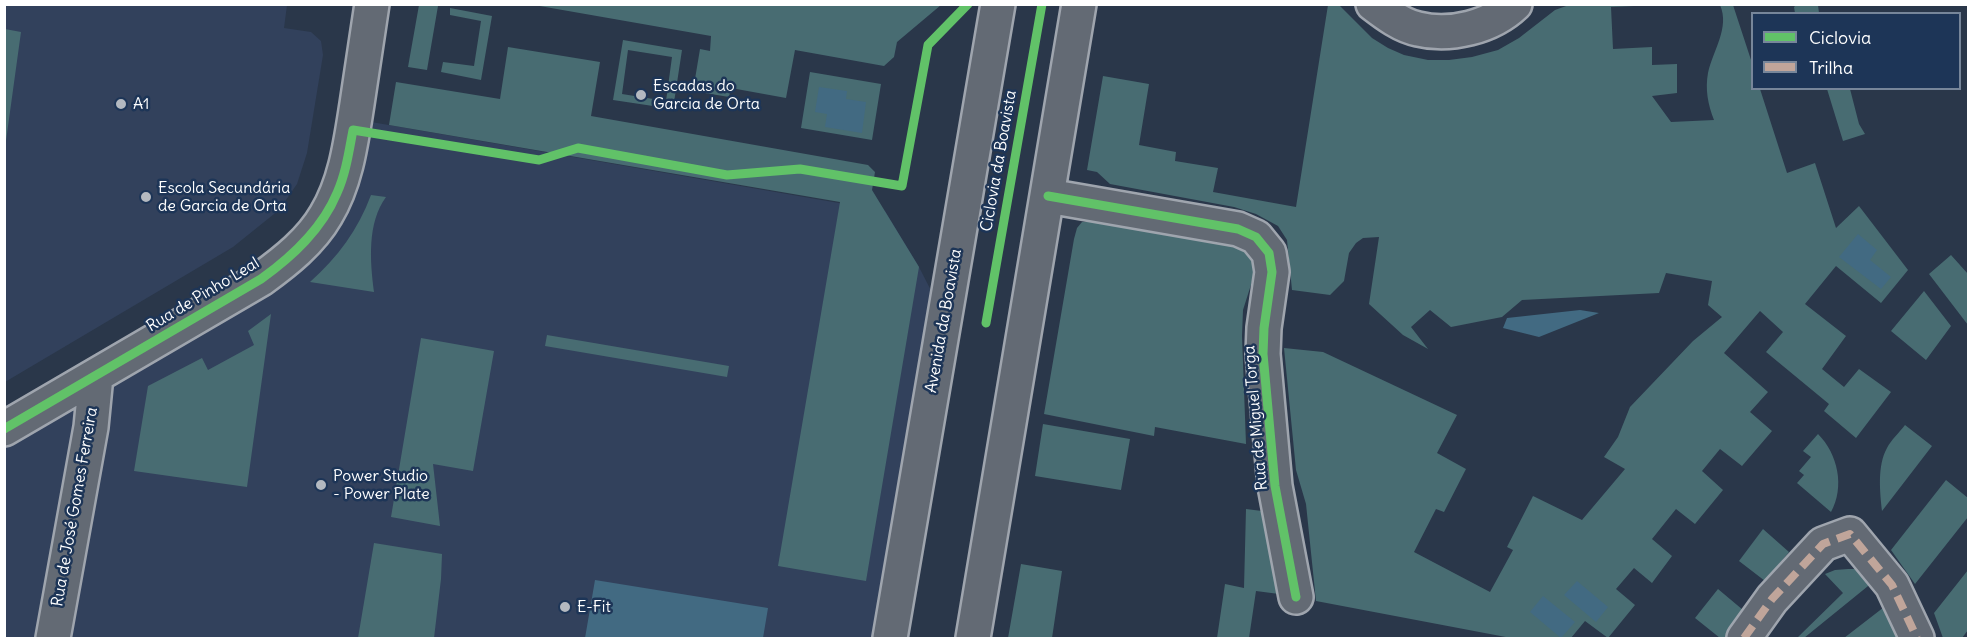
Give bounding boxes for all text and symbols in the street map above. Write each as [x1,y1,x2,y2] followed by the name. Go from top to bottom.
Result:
[1751,12,1961,90] legend
[1809,26,1871,49] text: Ciclovia
[1809,56,1853,79] text: Trilha
[653,76,760,114] place label: Escadas do Garcia de Orta
[634,88,648,102] marker: Escadas do Garcia de Orta
[977,89,1021,233] street label: Ciclovia da Boavista
[133,94,149,114] place label: A1
[114,97,128,111] marker: A1
[158,178,290,216] place label: Escola Secundária de Garcia de Orta
[139,190,153,204] marker: Escola Secundária de Garcia de Orta
[922,248,966,394] street label: Avenida da Boavista
[143,254,263,336] street label: Rua de Pinho Leal
[1240,345,1272,491] street label: Rua de Miguel Torga
[48,406,102,608] street label: Rua de José Gomes Ferreira
[333,466,430,504] place label: Power Studio - Power Plate
[314,478,328,492] marker: Power Studio - Power Plate
[577,597,611,617] place label: E-Fit
[558,600,572,614] marker: E-Fit

